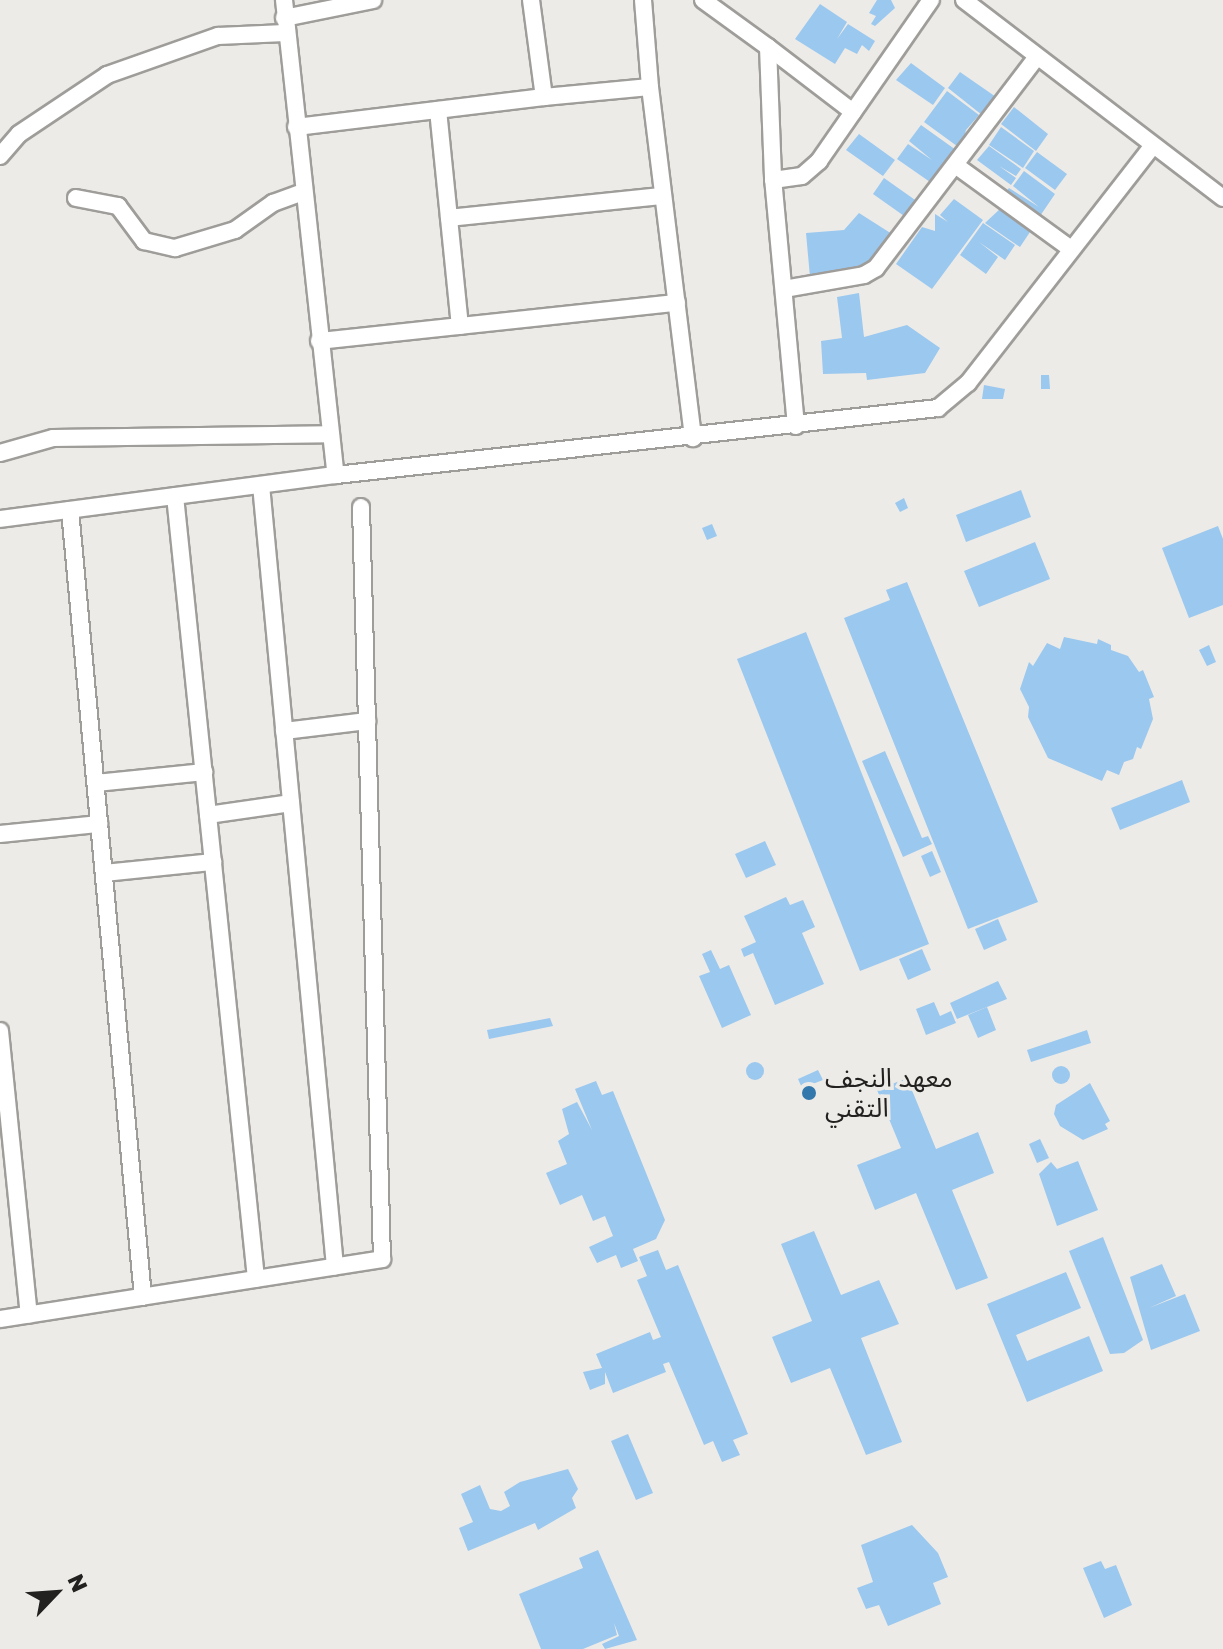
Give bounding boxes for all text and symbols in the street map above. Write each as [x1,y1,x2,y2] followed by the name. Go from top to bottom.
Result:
[825,1062,953,1124] place label: معهد النجف التقني
[800,1084,818,1102] marker: معهد النجف التقني
[16,1553,96,1633] north arrow
[62,1569,94,1596] text: N

